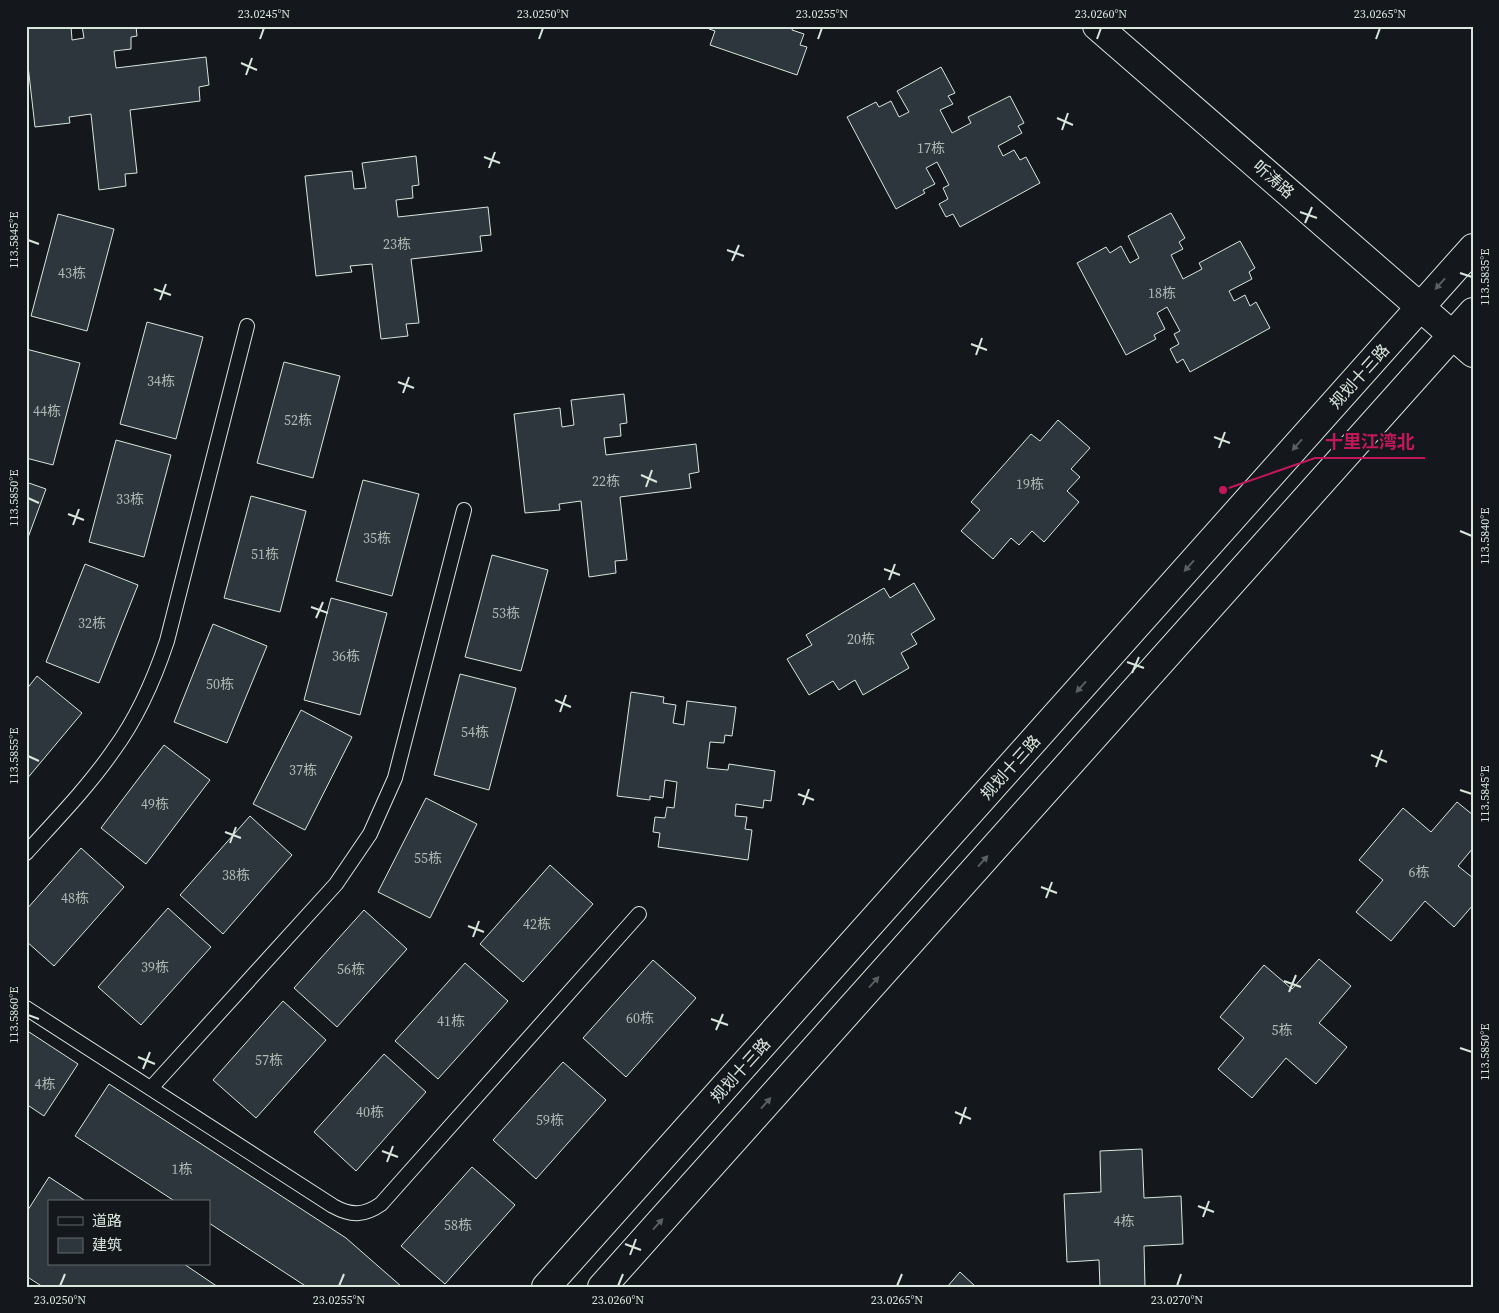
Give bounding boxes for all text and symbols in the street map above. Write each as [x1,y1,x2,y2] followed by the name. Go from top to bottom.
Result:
[238,6,290,22] text: 23.0245°N
[517,6,569,22] text: 23.0250°N
[796,6,848,22] text: 23.0255°N
[1075,6,1127,22] text: 23.0260°N
[1354,6,1406,22] text: 23.0265°N
[917,138,945,158] house number: 17栋
[1249,155,1299,203] street label: 听涛路
[6,212,22,268] text: 113.5845°E
[383,234,411,254] house number: 23栋
[1477,249,1493,305] text: 113.5835°E
[58,263,86,283] house number: 43栋
[1434,278,1446,290] one-way arrow
[1148,283,1176,303] house number: 18栋
[1324,339,1394,413] street label: 规划十三路
[147,371,175,391] house number: 34栋
[33,401,61,421] house number: 44栋
[284,410,312,430] house number: 52栋
[1315,425,1425,458] callout: 十里江湾北
[1325,429,1415,454] text: 十里江湾北
[1291,438,1303,450] one-way arrow
[6,470,22,526] text: 113.5850°E
[592,471,620,491] house number: 22栋
[1016,474,1044,494] house number: 19栋
[116,489,144,509] house number: 33栋
[1477,508,1493,564] text: 113.5840°E
[363,528,391,548] house number: 35栋
[251,544,279,564] house number: 51栋
[1183,560,1195,572] one-way arrow
[492,603,520,623] house number: 53栋
[78,613,106,633] house number: 32栋
[847,629,875,649] house number: 20栋
[332,646,360,666] house number: 36栋
[206,674,234,694] house number: 50栋
[1075,681,1087,693] one-way arrow
[461,722,489,742] house number: 54栋
[6,728,22,784] text: 113.5855°E
[975,730,1045,804] street label: 规划十三路
[289,760,317,780] house number: 37栋
[1477,766,1493,822] text: 113.5845°E
[141,794,169,814] house number: 49栋
[414,848,442,868] house number: 55栋
[977,854,988,867] one-way arrow
[1409,862,1430,882] house number: 6栋
[222,865,250,885] house number: 38栋
[61,888,89,908] house number: 48栋
[523,914,551,934] house number: 42栋
[141,957,169,977] house number: 39栋
[337,959,365,979] house number: 56栋
[869,975,880,988] one-way arrow
[6,987,22,1043] text: 113.5860°E
[626,1008,654,1028] house number: 60栋
[437,1011,465,1031] house number: 41栋
[1272,1020,1293,1040] house number: 5栋
[1477,1024,1493,1080] text: 113.5850°E
[705,1033,775,1107] street label: 规划十三路
[255,1050,283,1070] house number: 57栋
[35,1074,56,1094] house number: 4栋
[760,1098,772,1110] one-way arrow
[356,1102,384,1122] house number: 40栋
[536,1110,564,1130] house number: 59栋
[172,1159,193,1179] house number: 1栋
[48,1200,210,1266] legend
[92,1210,122,1231] text: 道路
[1114,1211,1135,1231] house number: 4栋
[444,1215,472,1235] house number: 58栋
[652,1219,664,1231] one-way arrow
[92,1234,122,1255] text: 建筑
[34,1292,86,1308] text: 23.0250°N
[313,1292,365,1308] text: 23.0255°N
[592,1292,644,1308] text: 23.0260°N
[871,1292,923,1308] text: 23.0265°N
[1151,1292,1203,1308] text: 23.0270°N

